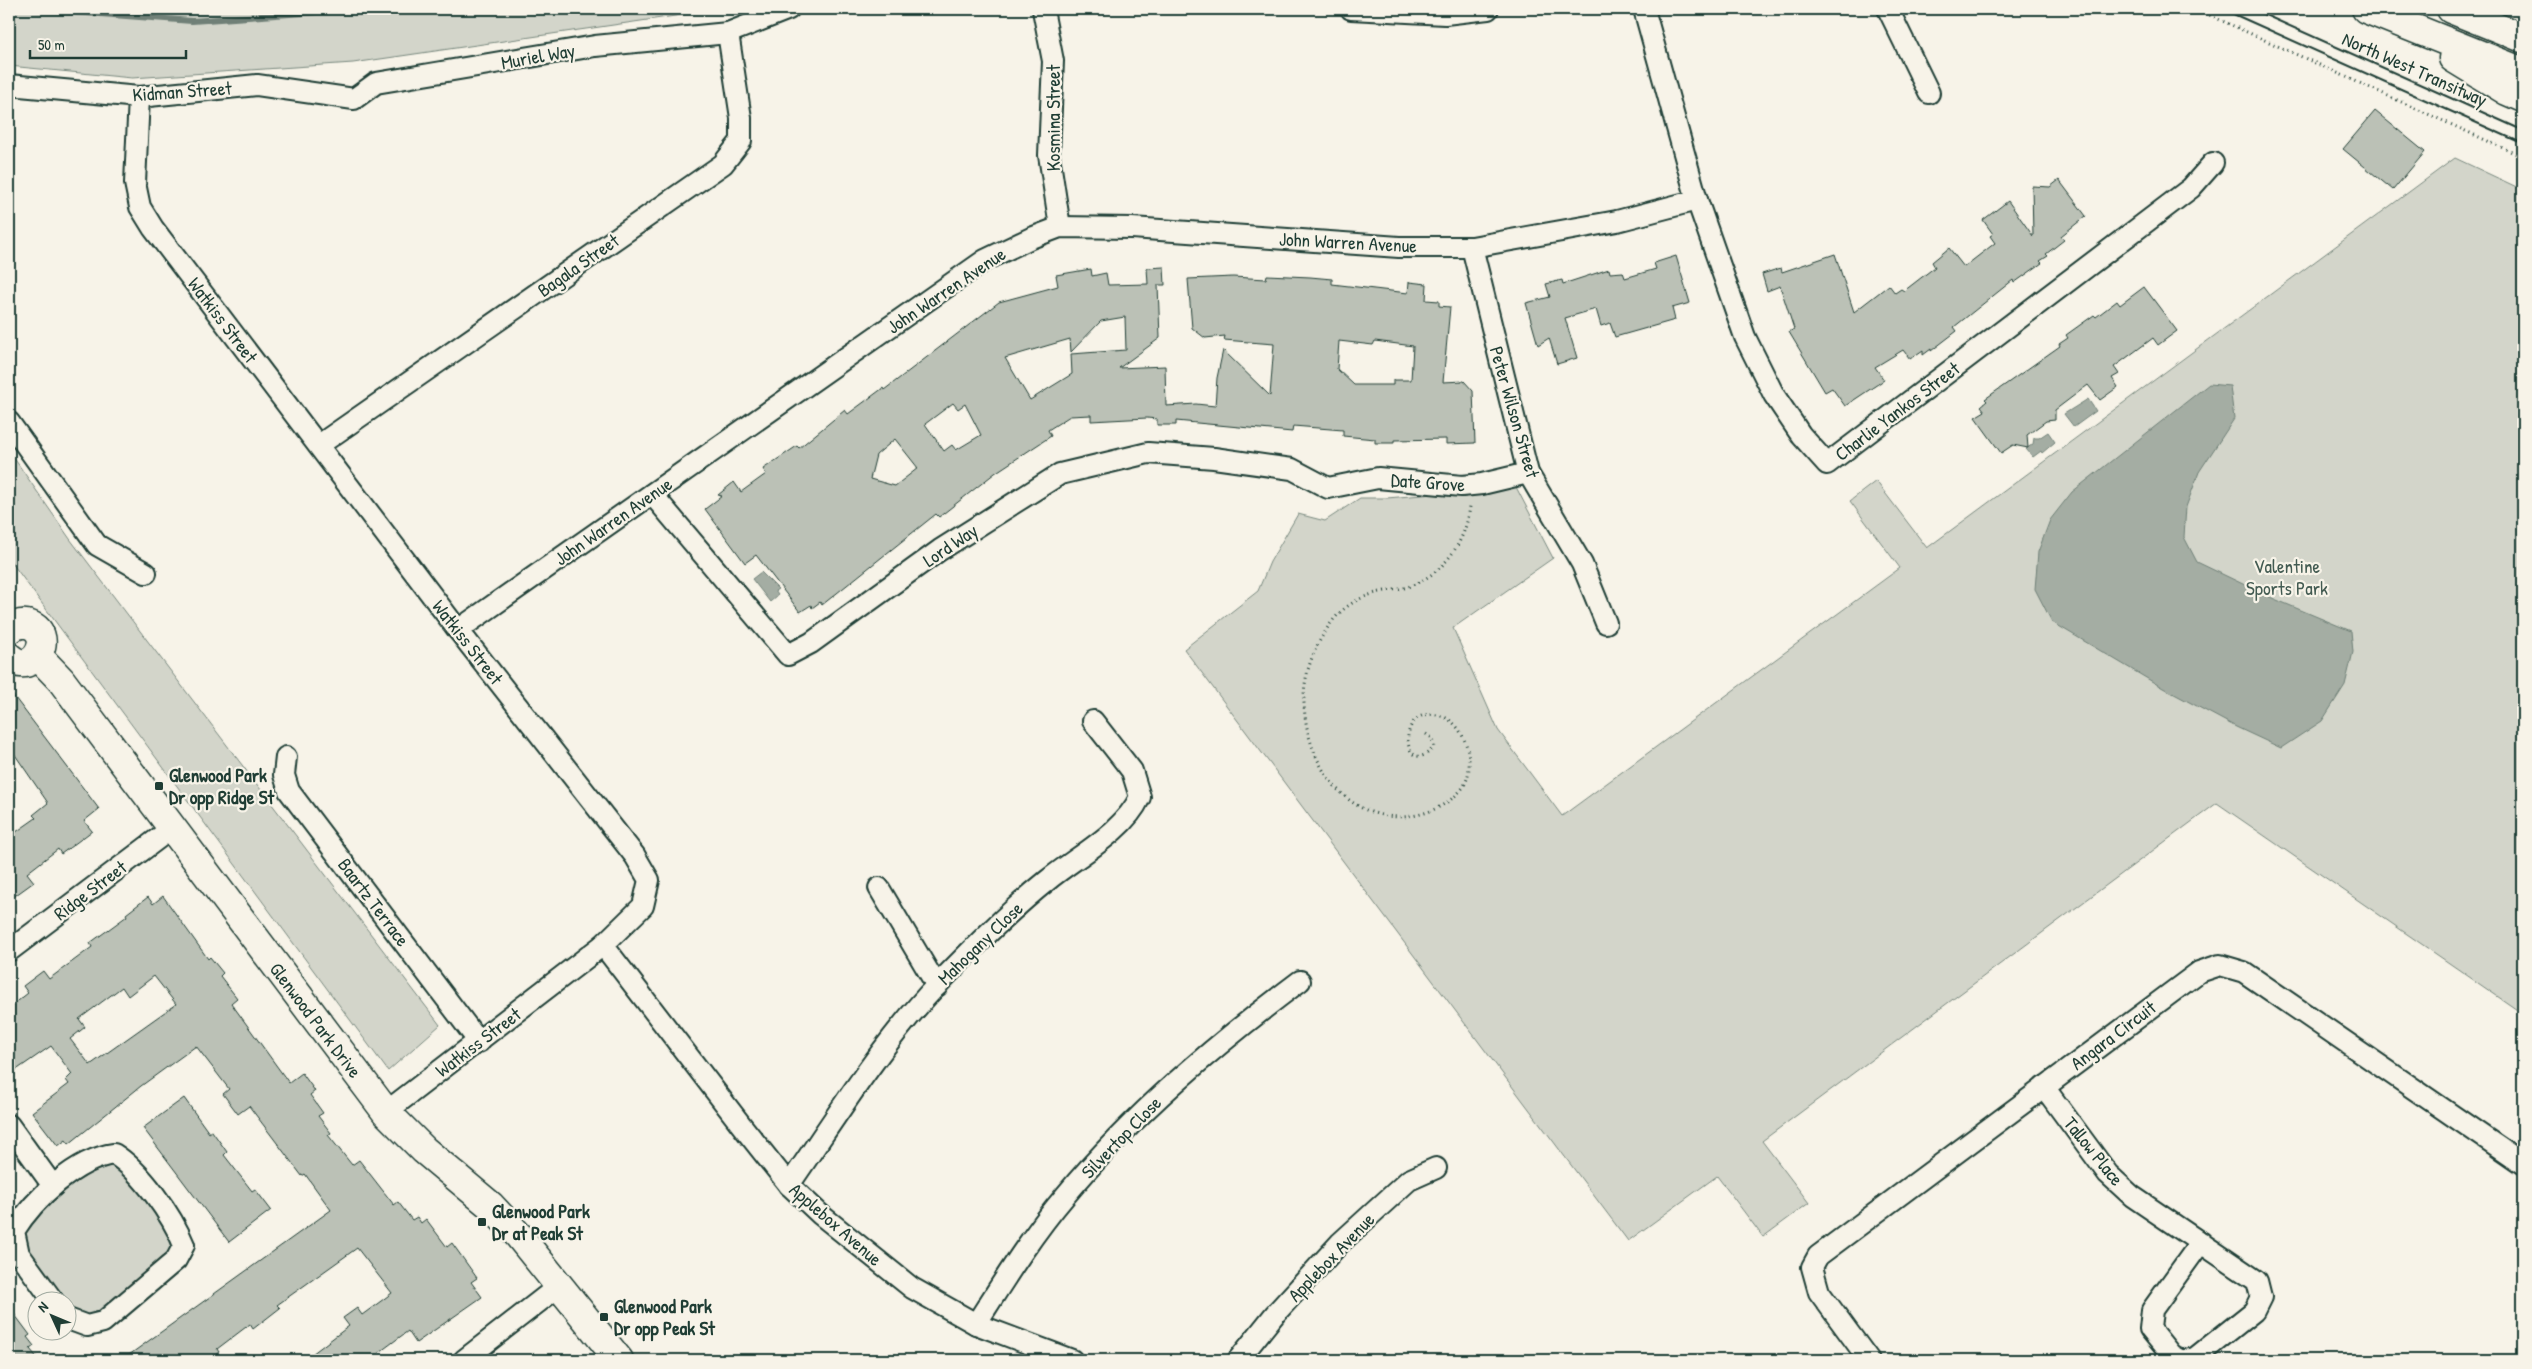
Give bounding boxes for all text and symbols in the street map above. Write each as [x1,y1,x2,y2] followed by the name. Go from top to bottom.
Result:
[2338,25,2492,113] street label: North West Transitway
[30,28,186,60] scale bar
[38,34,65,55] text: 50 m
[499,37,577,75] street label: Muriel Way
[1040,64,1066,171] street label: Kosmina Street
[132,75,233,107] street label: Kidman Street
[1278,225,1418,259] street label: John Warren Avenue
[532,227,624,303] street label: Bagala Street
[881,240,1011,339] street label: John Warren Avenue
[182,272,264,369] street label: Watkiss Street
[1484,343,1546,481] street label: Peter Wilson Street
[1829,355,1965,467] street label: Charlie Yankos Street
[1390,466,1466,498] street label: Date Grove
[549,470,677,571] street label: John Warren Avenue
[917,517,983,573] street label: Lord Way
[2246,553,2328,601] park label: Valentine Sports Park
[427,594,510,690] street label: Watkiss Street
[169,762,275,811] place label: Glenwood Park Dr opp Ridge St
[153,780,165,792] marker: Glenwood Park Dr opp Ridge St
[332,853,416,952] street label: Baartz Terrace
[48,854,132,926] street label: Ridge Street
[932,895,1029,990] street label: Mahogany Close
[264,957,368,1083] street label: Glenwood Park Drive
[2065,994,2161,1076] street label: Angara Circuit
[430,1001,527,1083] street label: Watkiss Street
[1075,1090,1167,1184] street label: Silvertop Close
[2058,1111,2130,1191] street label: Tallow Place
[784,1177,888,1272] street label: Applebox Avenue
[492,1198,590,1246] place label: Glenwood Park Dr at Peak St
[1282,1206,1380,1307] street label: Applebox Avenue
[476,1216,488,1228] marker: Glenwood Park Dr at Peak St
[28,1292,78,1342] north arrow
[614,1293,716,1342] place label: Glenwood Park Dr opp Peak St
[33,1297,52,1316] text: N
[598,1311,610,1323] marker: Glenwood Park Dr opp Peak St

